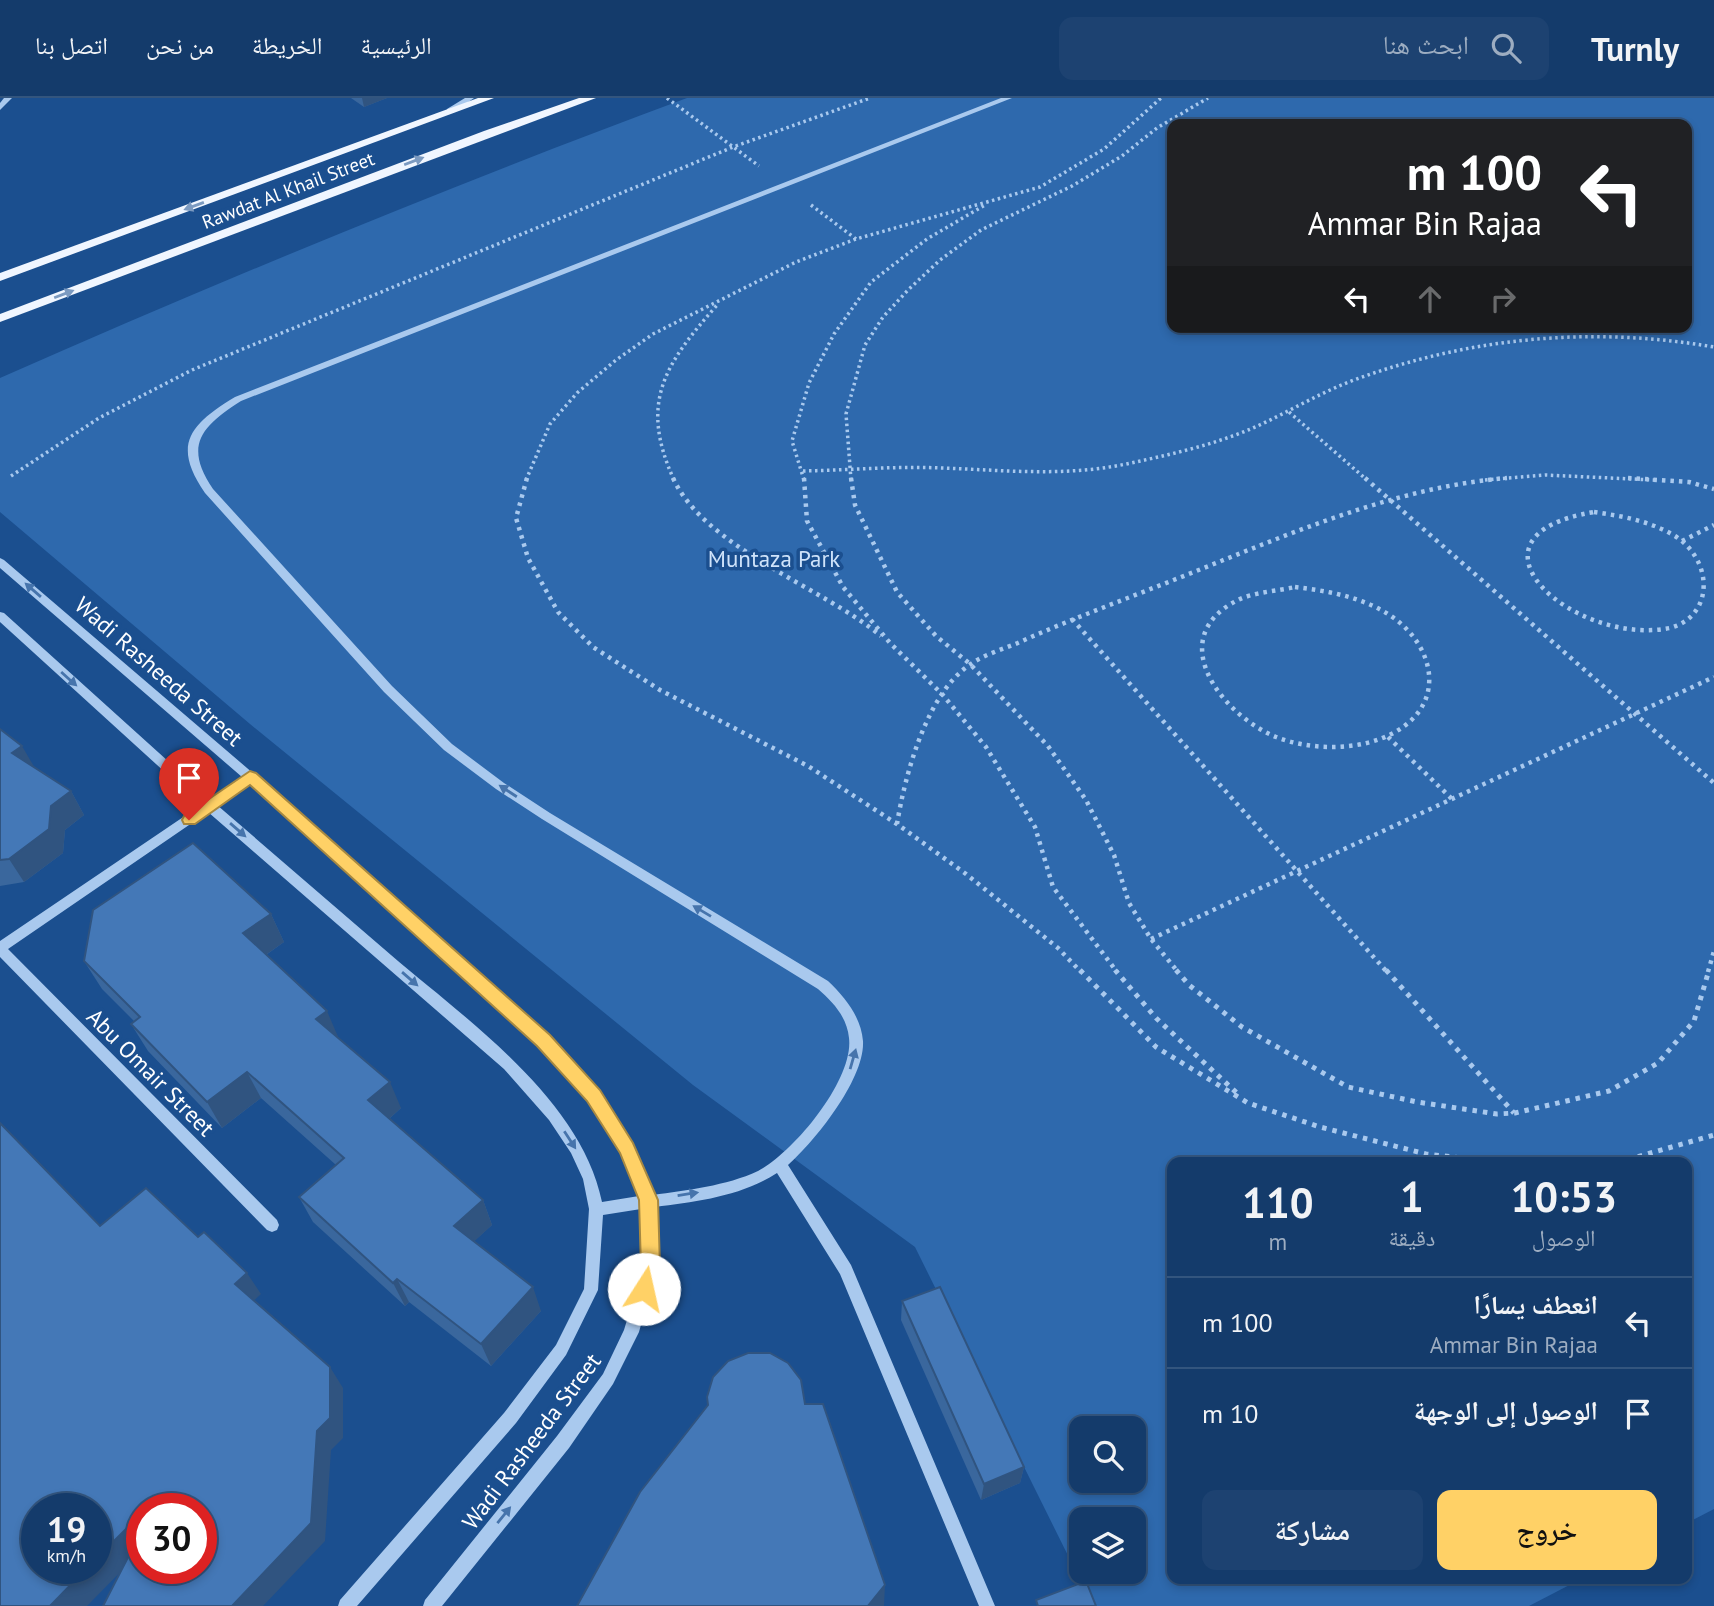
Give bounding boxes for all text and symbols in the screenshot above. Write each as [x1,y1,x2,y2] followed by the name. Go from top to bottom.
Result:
[1059,17,1549,80] search box
[1591,27,1679,70] text: Turnly
[1383,28,1469,61] text: ابحث هنا
[1487,29,1525,67] icon: search
[35,30,108,61] text: اتصل بنا
[146,30,214,61] text: من نحن
[252,30,323,61] text: الخريطة
[361,30,432,61] text: الرئيسية
[1407,140,1542,204] text: 100 m
[199,146,378,234] street label: Rawdat Al Khail Street
[1566,147,1657,238] icon: left
[404,156,425,167] one-way arrow
[183,200,204,211] one-way arrow
[1308,202,1542,244] text: Ammar Bin Rajaa
[1338,280,1376,318] icon: left
[1411,280,1449,318] icon: ahead
[1484,280,1522,318] icon: right
[53,288,74,299] one-way arrow
[708,544,840,573] park label: Muntaza Park
[24,583,41,598] one-way arrow
[69,590,249,752] street label: Wadi Rasheeda Street
[60,670,77,686] one-way arrow
[159,748,219,820] pin
[170,759,208,797] icon: arrive
[499,785,518,798] one-way arrow
[230,822,247,837] one-way arrow
[692,905,711,917] one-way arrow
[401,971,418,987] one-way arrow
[81,1002,221,1142] street label: Abu Omair Street
[848,1048,858,1069] one-way arrow
[563,1131,576,1150] one-way arrow
[1400,1169,1424,1224] text: 1
[1510,1169,1617,1224] text: 10:53
[1242,1175,1314,1230] text: 110
[677,1188,699,1199] one-way arrow
[1389,1223,1435,1252] text: دقيقة
[1532,1223,1596,1252] text: الوصول
[1268,1227,1287,1256] text: m
[607,1252,681,1326] position arrow
[1474,1288,1598,1321] text: انعطف يسارًا
[1619,1304,1657,1342] icon: left
[1202,1306,1273,1339] text: 100 m
[1430,1330,1598,1359] text: Ammar Bin Rajaa
[455,1347,607,1535] street label: Wadi Rasheeda Street
[1414,1394,1598,1427] text: الوصول إلى الوجهة
[1619,1395,1657,1433] icon: arrive
[1202,1397,1258,1430] text: 10 m
[1069,1416,1146,1584] map controls
[1069,1416,1146,1493] button: search
[1202,1490,1423,1570] button: مشاركة
[1437,1490,1657,1570] button: خروج
[126,1493,217,1584] speed limit sign: 30
[47,1506,86,1552] text: 19
[497,1506,512,1524] one-way arrow
[1069,1507,1146,1584] button: layers
[47,1544,86,1567] text: km/h

